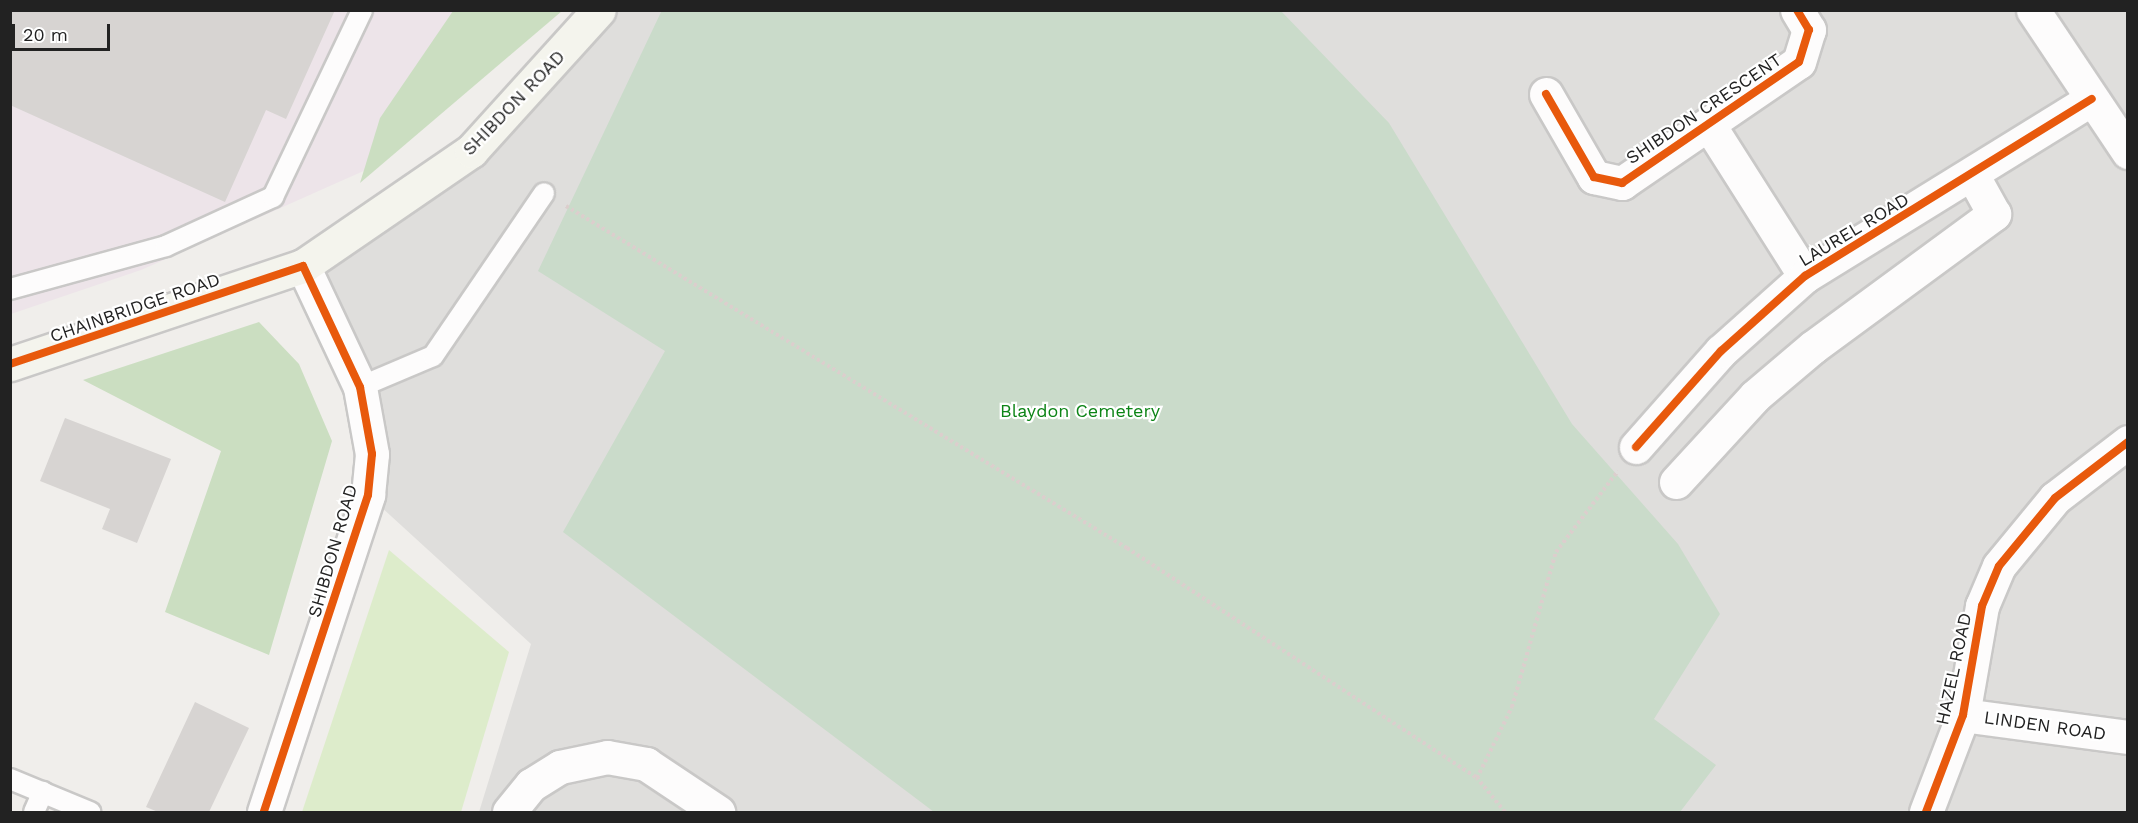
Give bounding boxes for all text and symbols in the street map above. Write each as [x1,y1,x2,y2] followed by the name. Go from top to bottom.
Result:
[15,12,112,50] scale bar
[23,24,68,45] text: 20 m
[459,46,569,160] street label: SHIBDON ROAD
[1622,49,1786,169] street label: SHIBDON CRESCENT
[1795,189,1913,271] street label: LAUREL ROAD
[47,269,223,347] street label: CHAINBRIDGE ROAD
[1000,400,1160,422] park label: Blaydon Cemetery
[304,482,362,620] street label: SHIBDON ROAD
[1932,611,1976,727] street label: HAZEL ROAD
[1983,707,2107,745] street label: LINDEN ROAD

